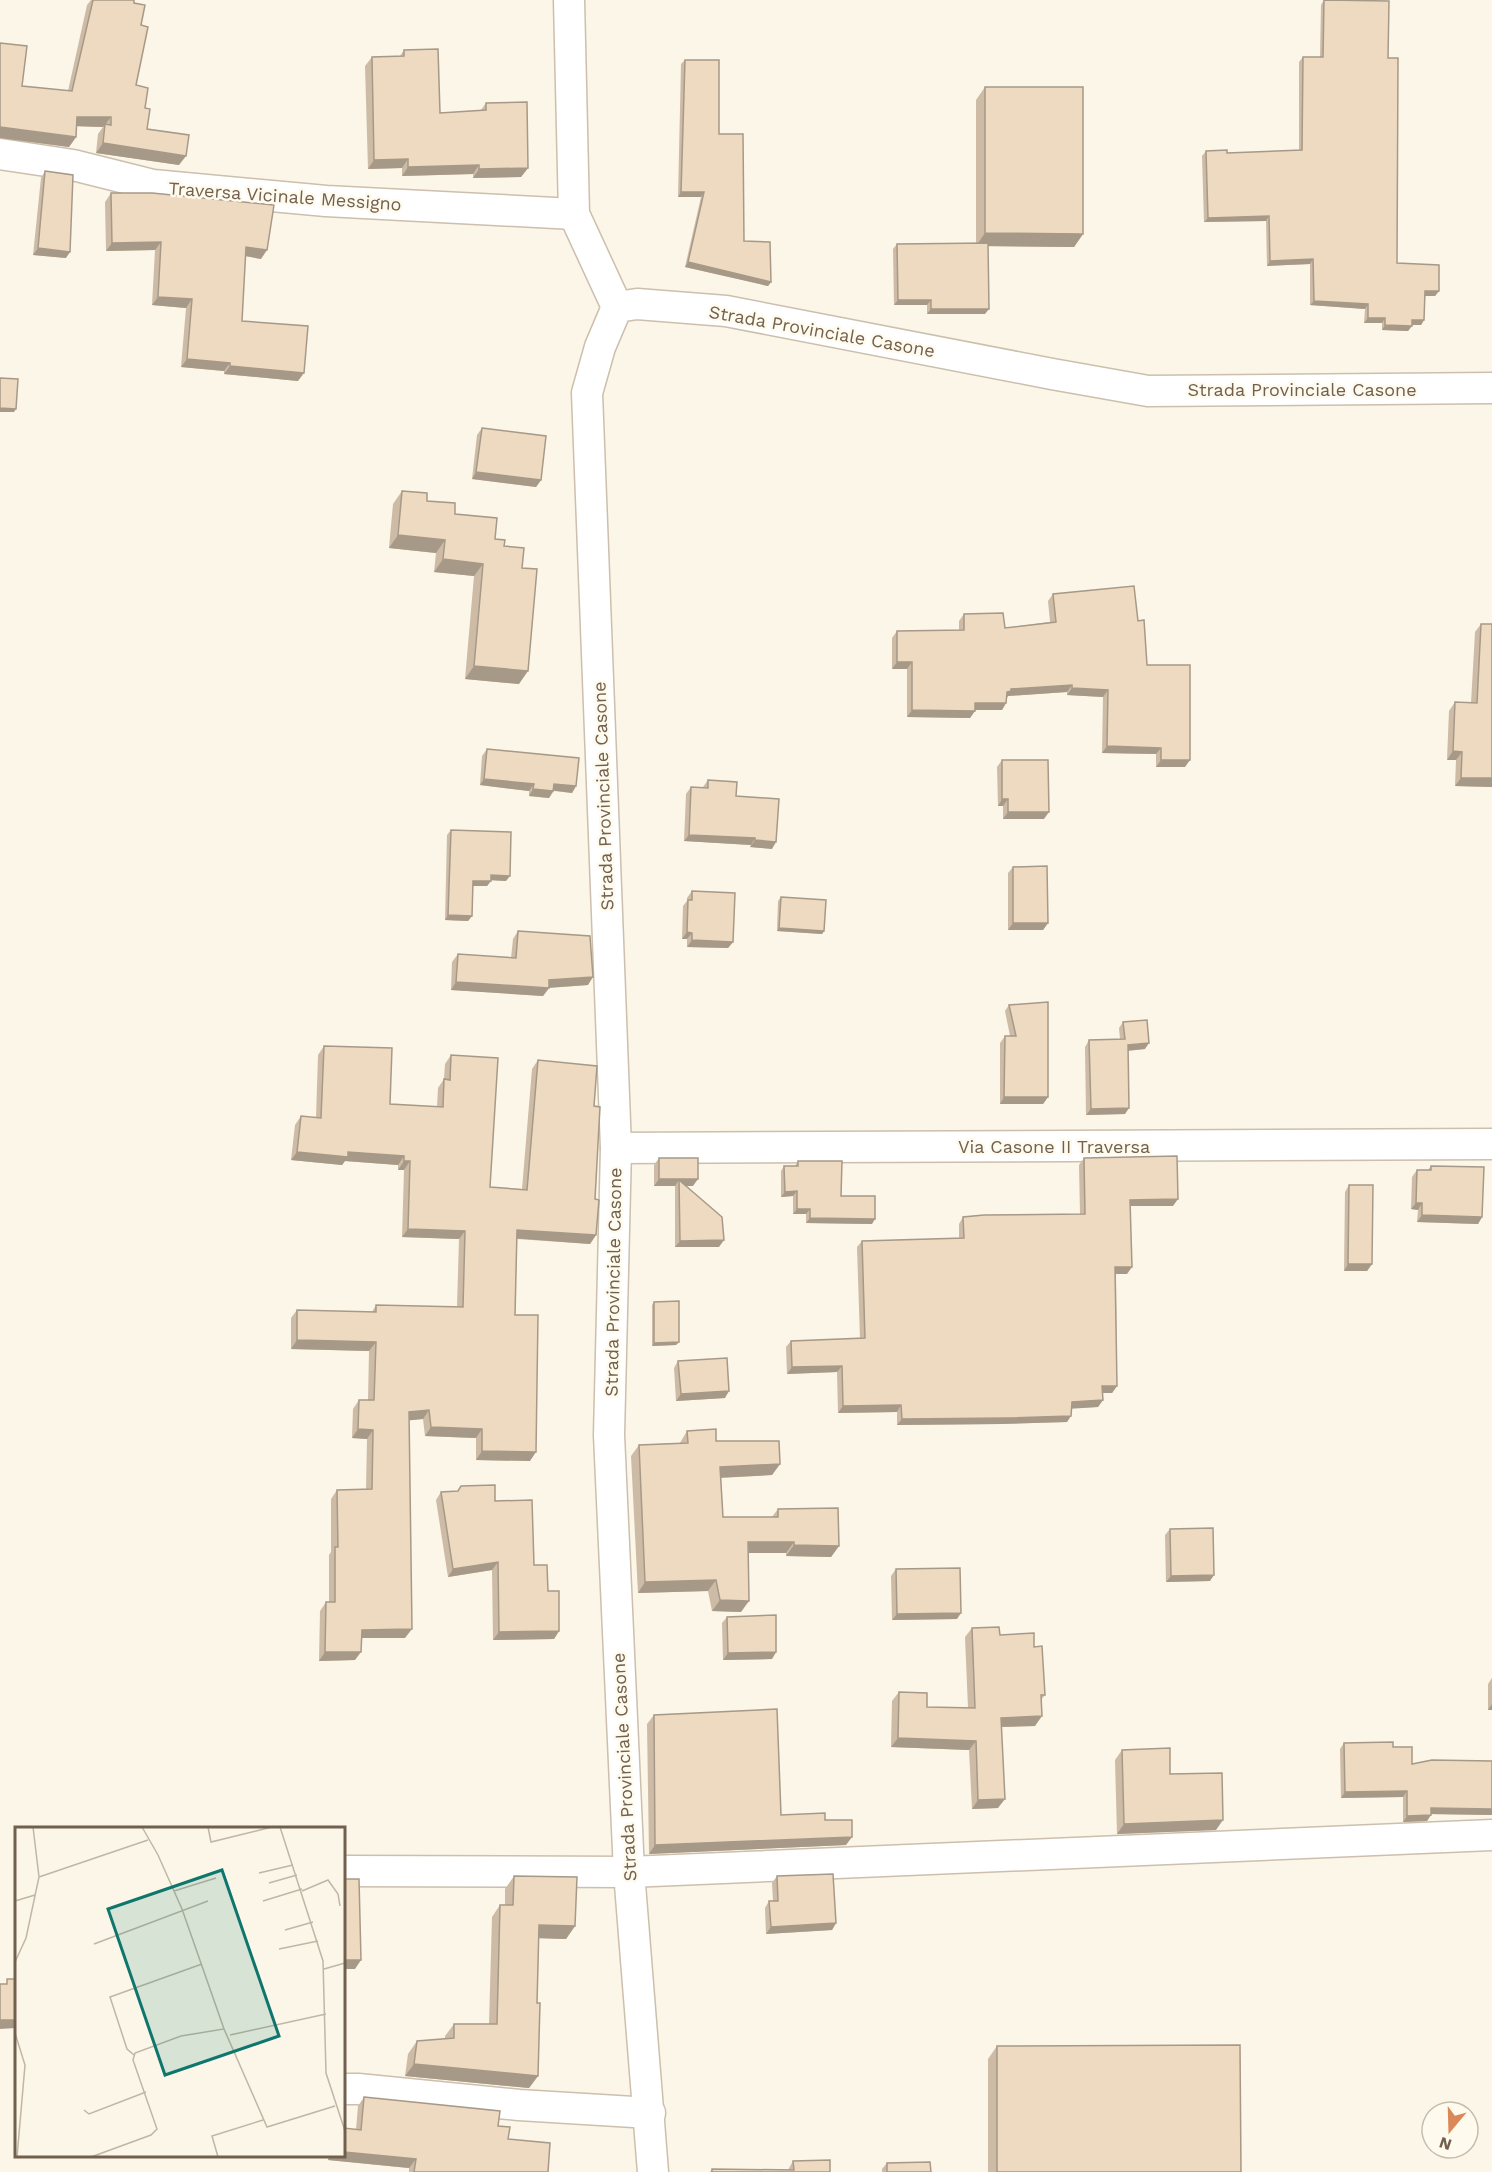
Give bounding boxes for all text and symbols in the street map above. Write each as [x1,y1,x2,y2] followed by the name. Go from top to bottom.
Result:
[168,177,402,215] street label: Traversa Vicinale Messigno
[707,301,937,361] street label: Strada Provinciale Casone
[1187,379,1417,400] street label: Strada Provinciale Casone
[589,681,617,911] street label: Strada Provinciale Casone
[958,1136,1150,1157] street label: Via Casone II Traversa
[601,1167,625,1397] street label: Strada Provinciale Casone
[608,1652,640,1882] street label: Strada Provinciale Casone
[15,1827,345,2157] inset map
[1420,2100,1480,2160] north arrow
[1437,2133,1454,2155] text: N

